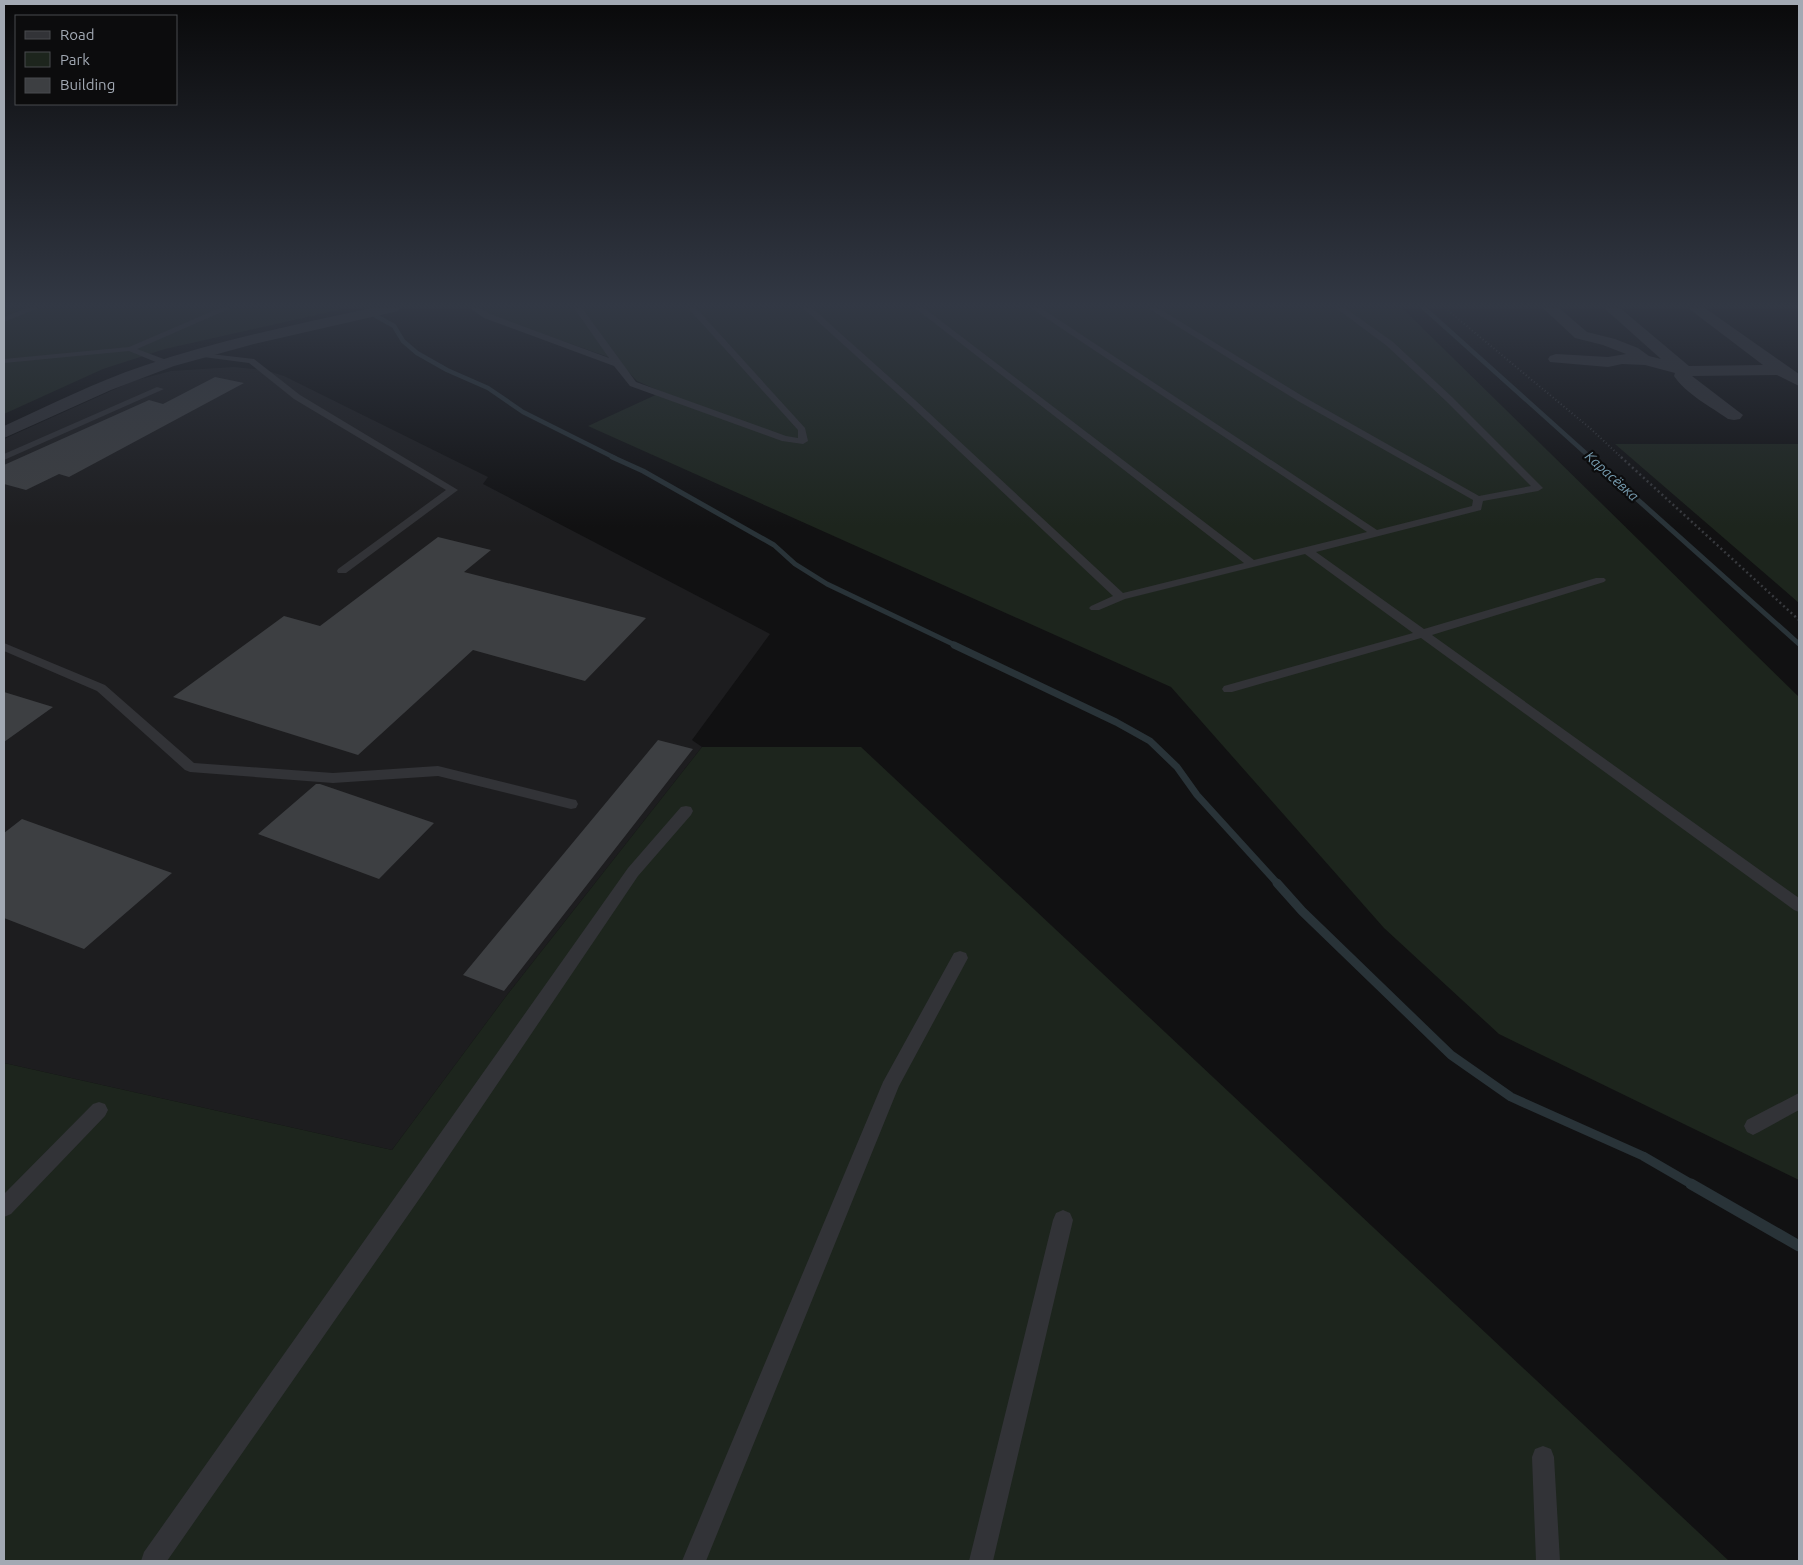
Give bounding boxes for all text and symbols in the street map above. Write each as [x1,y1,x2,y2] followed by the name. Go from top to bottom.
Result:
[15,15,178,105] legend
[60,26,95,43] text: Road
[60,51,90,68] text: Park
[60,76,115,93] text: Building
[1582,448,1642,504] water label: Карасёвка

